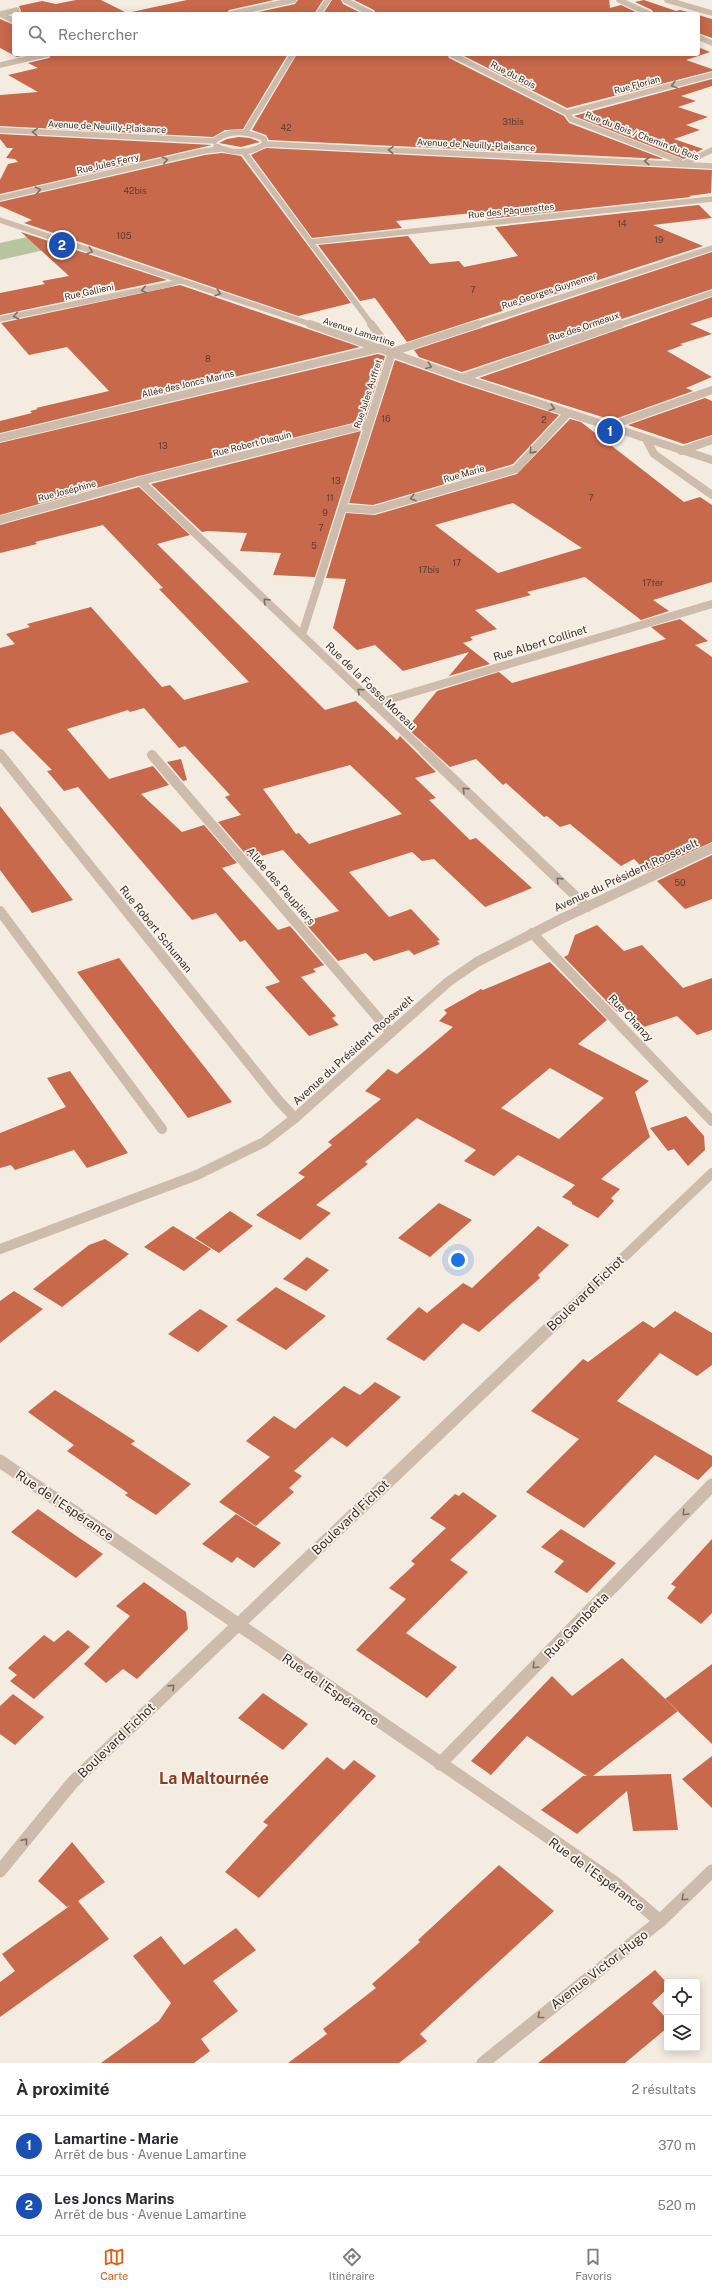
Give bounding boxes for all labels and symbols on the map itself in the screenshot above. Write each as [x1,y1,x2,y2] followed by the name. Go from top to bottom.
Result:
[489,59,538,91] street label: Rue du Bois
[613,73,661,96] street label: Rue Florian
[671,80,678,89] one-way arrow
[584,109,701,163] street label: Rue du Bois / Chemin du Bois
[502,116,524,127] house number: 31bis
[48,118,166,135] street label: Avenue de Neuilly-Plaisance
[280,122,292,133] house number: 42
[32,128,38,136] one-way arrow
[417,136,535,153] street label: Avenue de Neuilly-Plaisance
[388,146,394,154] one-way arrow
[76,151,140,176] street label: Rue Jules Ferry
[161,156,168,165] one-way arrow
[643,157,650,166] one-way arrow
[123,185,147,196] house number: 42bis
[35,186,41,194] one-way arrow
[468,200,555,220] street label: Rue des Pâquerettes
[617,218,627,229] house number: 14
[49,230,75,260] pin: 2
[117,230,132,241] house number: 105
[654,234,664,245] house number: 19
[86,246,93,255] one-way arrow
[500,270,598,311] street label: Rue Georges Guynemer
[63,281,115,302] street label: Rue Gallieni
[470,284,476,295] house number: 7
[141,285,147,293] one-way arrow
[214,289,221,297] one-way arrow
[547,309,620,344] street label: Rue des Ormeaux
[13,311,20,320] one-way arrow
[322,315,397,348] street label: Avenue Lamartine
[205,353,211,364] house number: 8
[351,358,384,430] street label: Rue Jules Auffret
[425,361,432,370] one-way arrow
[141,367,236,400] street label: Allée des Joncs Marins
[548,403,555,412] one-way arrow
[381,413,391,424] house number: 16
[541,414,547,425] house number: 2
[597,416,623,446] pin: 1
[211,428,292,459] street label: Rue Robert Diaquin
[158,440,168,451] house number: 13
[529,447,536,454] one-way arrow
[442,462,486,485] street label: Rue Marie
[331,475,341,486] house number: 13
[37,477,97,504] street label: Rue Joséphine
[326,492,334,503] house number: 11
[588,492,594,503] house number: 7
[410,493,417,502] one-way arrow
[322,507,328,518] house number: 9
[318,522,324,533] house number: 7
[311,540,317,551] house number: 5
[452,557,462,568] house number: 17
[418,564,440,575] house number: 17bis
[642,577,664,588] house number: 17ter
[263,599,271,606] one-way arrow
[492,623,588,663] street label: Rue Albert Collinet
[323,640,419,732] street label: Rue de la Fosse Moreau
[357,688,365,696] one-way arrow
[462,787,470,795] one-way arrow
[552,836,700,914] street label: Avenue du Président Roosevelt
[244,845,318,927] street label: Allée des Peupliers
[556,877,564,885] one-way arrow
[674,877,686,888] house number: 50
[117,883,195,975] street label: Rue Robert Schuman
[606,992,656,1044] street label: Rue Chanzy
[290,993,416,1107] street label: Avenue du Président Roosevelt
[448,1250,468,1270] your location
[544,1253,627,1334] street label: Boulevard Fichot
[13,1467,117,1544] street label: Rue de l'Espérance
[309,1477,392,1558] street label: Boulevard Fichot
[682,1508,690,1516] one-way arrow
[541,1589,612,1662] street label: Rue Gambetta
[279,1650,382,1728] street label: Rue de l'Espérance
[533,1662,540,1669] one-way arrow
[167,1684,175,1691] one-way arrow
[75,1700,158,1781] street label: Boulevard Fichot
[159,1769,269,1788] district label: La Maltournée
[546,1835,648,1914] street label: Rue de l'Espérance
[20,1838,27,1846] one-way arrow
[681,1893,689,1901] one-way arrow
[548,1927,651,2012] street label: Avenue Victor Hugo
[537,2011,544,2018] one-way arrow

